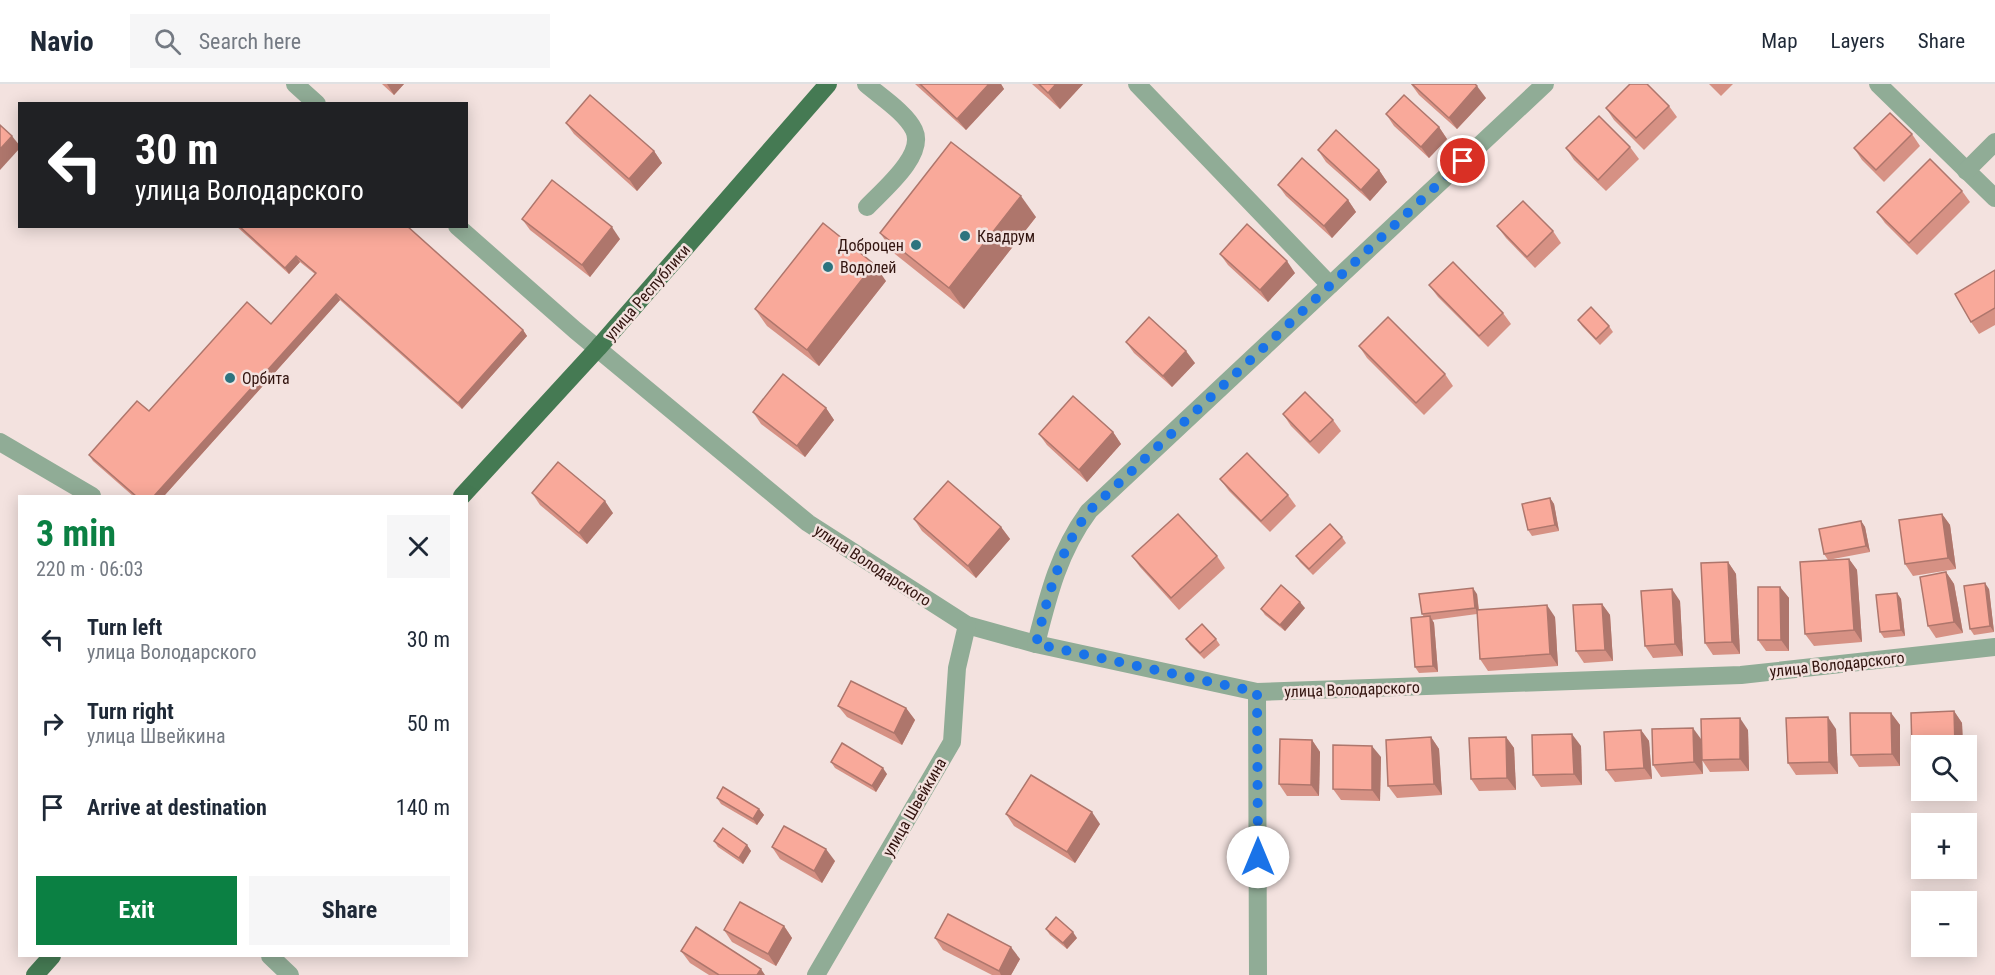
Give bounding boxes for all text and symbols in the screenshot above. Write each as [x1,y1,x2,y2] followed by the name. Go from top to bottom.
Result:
[130,14,550,68] search box
[30,25,94,58] text: Navio
[151,25,184,58] icon: search
[199,29,301,54] text: Search here
[1761,29,1798,53] text: Map
[1831,29,1885,53] text: Layers
[1918,29,1965,53] text: Share
[135,125,218,174] text: 30 m
[36,126,114,204] icon: left
[1437,135,1488,186] pin
[1446,144,1479,177] icon: arrive
[135,175,364,207] text: улица Володарского
[977,227,1035,246] place label: Квадрум
[958,229,972,243] marker: Квадрум
[838,236,904,255] place label: Доброцен
[909,238,923,252] marker: Доброцен
[601,241,694,344] street label: улица Республики
[840,258,897,277] place label: Водолей
[821,260,835,274] marker: Водолей
[242,369,290,388] place label: Орбита
[223,371,237,385] marker: Орбита
[36,513,116,555] text: 3 min
[387,515,450,578] button: close
[811,521,935,610] street label: улица Володарского
[36,557,143,581] text: 220 m · 06:03
[87,615,162,640] text: Turn left
[36,623,69,656] icon: left
[407,627,450,652] text: 30 m
[87,640,256,664] text: улица Володарского
[1769,648,1905,681] street label: улица Володарского
[1284,678,1420,701] street label: улица Володарского
[87,699,174,724] text: Turn right
[36,707,69,740] icon: right
[407,711,450,736] text: 50 m
[87,724,225,748] text: улица Швейкина
[1911,735,1977,957] map controls
[1911,735,1977,801] button: search
[879,755,950,860] street label: улица Швейкина
[36,791,69,824] icon: arrive
[87,795,267,820] text: Arrive at destination
[396,795,450,820] text: 140 m
[1911,813,1977,879] button: +
[1226,825,1290,889] position arrow
[36,876,237,945] button: Exit
[249,876,450,945] button: Share
[1911,891,1977,957] button: −

